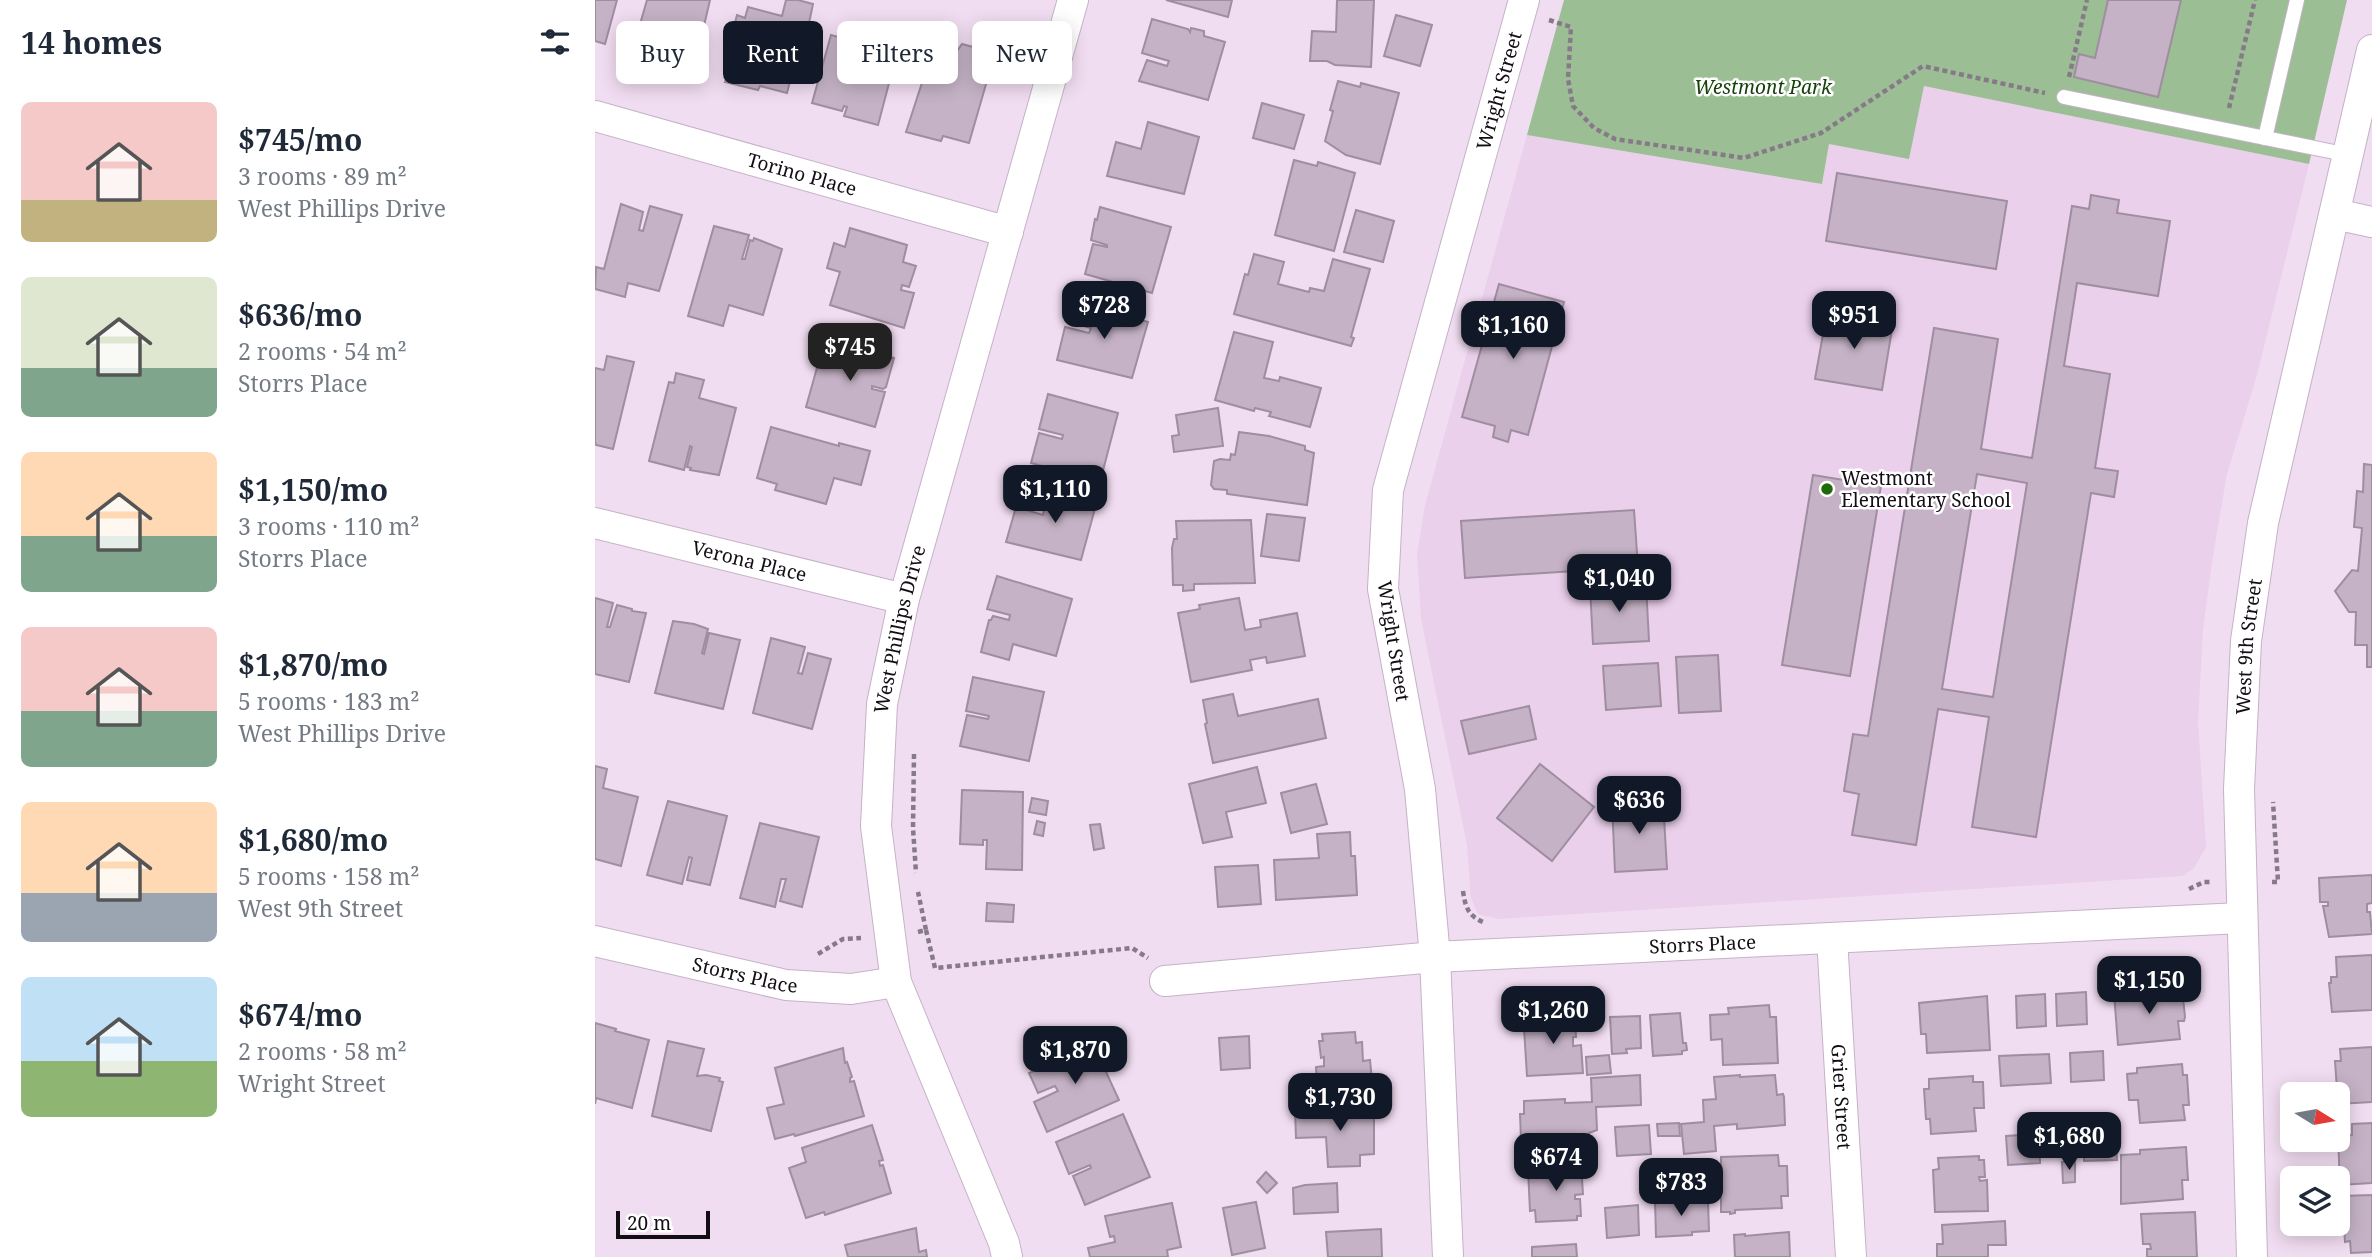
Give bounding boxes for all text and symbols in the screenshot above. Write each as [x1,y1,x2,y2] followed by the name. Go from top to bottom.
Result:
[616,21,709,84] chip: Buy
[723,21,823,84] chip: Rent
[837,21,958,84] chip: Filters
[972,21,1072,84] chip: New
[21,22,162,63] text: 14 homes
[536,23,574,61] icon: filters
[1470,28,1528,153] street label: Wright Street
[1694,74,1833,100] park label: Westmont Park
[238,119,362,160] text: $745/mo
[77,130,161,214] icon: home
[744,146,860,202] street label: Torino Place
[238,160,407,192] text: 3 rooms · 89 m²
[238,192,446,224] text: West Phillips Drive
[1063,282,1145,341] pin: $728
[1078,288,1130,320] text: $728
[1813,292,1895,351] pin: $951
[238,294,362,335] text: $636/mo
[1828,298,1880,330] text: $951
[1456,302,1570,361] pin: $1,160
[77,305,161,389] icon: home
[1477,308,1549,340] text: $1,160
[809,324,891,383] pin: $745
[824,330,876,362] text: $745
[238,335,407,367] text: 2 rooms · 54 m²
[238,367,368,399] text: Storrs Place
[1841,465,2011,513] place label: Westmont Elementary School
[998,466,1112,525] pin: $1,110
[238,469,388,510] text: $1,150/mo
[1019,472,1091,504] text: $1,110
[77,480,161,564] icon: home
[1819,481,1835,497] marker: Westmont Elementary School
[238,510,420,542] text: 3 rooms · 110 m²
[689,534,809,588] street label: Verona Place
[238,542,368,574] text: Storrs Place
[867,542,932,716] street label: West Phillips Drive
[1562,554,1676,614] pin: $1,040
[1583,561,1655,593] text: $1,040
[2230,577,2268,715] street label: West 9th Street
[1372,579,1416,703] street label: Wright Street
[238,644,388,685] text: $1,870/mo
[77,655,161,739] icon: home
[238,685,420,717] text: 5 rooms · 183 m²
[238,717,446,749] text: West Phillips Drive
[1598,776,1680,836] pin: $636
[1613,783,1665,815] text: $636
[238,819,388,860] text: $1,680/mo
[77,830,161,914] icon: home
[238,860,420,892] text: 5 rooms · 158 m²
[238,892,403,924] text: West 9th Street
[1649,928,1757,960] street label: Storrs Place
[690,951,798,999] street label: Storrs Place
[2092,956,2206,1016] pin: $1,150
[2113,963,2185,995] text: $1,150
[1496,986,1610,1046] pin: $1,260
[1517,993,1589,1025] text: $1,260
[238,994,362,1035] text: $674/mo
[77,1005,161,1089] icon: home
[1018,1026,1132,1086] pin: $1,870
[1039,1033,1111,1065] text: $1,870
[238,1035,407,1067] text: 2 rooms · 58 m²
[1825,1043,1858,1151] street label: Grier Street
[238,1067,385,1099] text: Wright Street
[1283,1074,1397,1133] pin: $1,730
[1304,1080,1376,1112] text: $1,730
[2280,1082,2350,1152] north arrow
[2280,1082,2350,1236] map controls
[2012,1112,2126,1172] pin: $1,680
[2033,1119,2105,1151] text: $1,680
[1515,1134,1597,1193] pin: $674
[1530,1140,1582,1172] text: $674
[1640,1158,1722,1218] pin: $783
[1655,1165,1707,1197] text: $783
[2280,1166,2350,1236] button: layers
[616,1208,711,1240] scale bar
[627,1210,671,1236] text: 20 m

